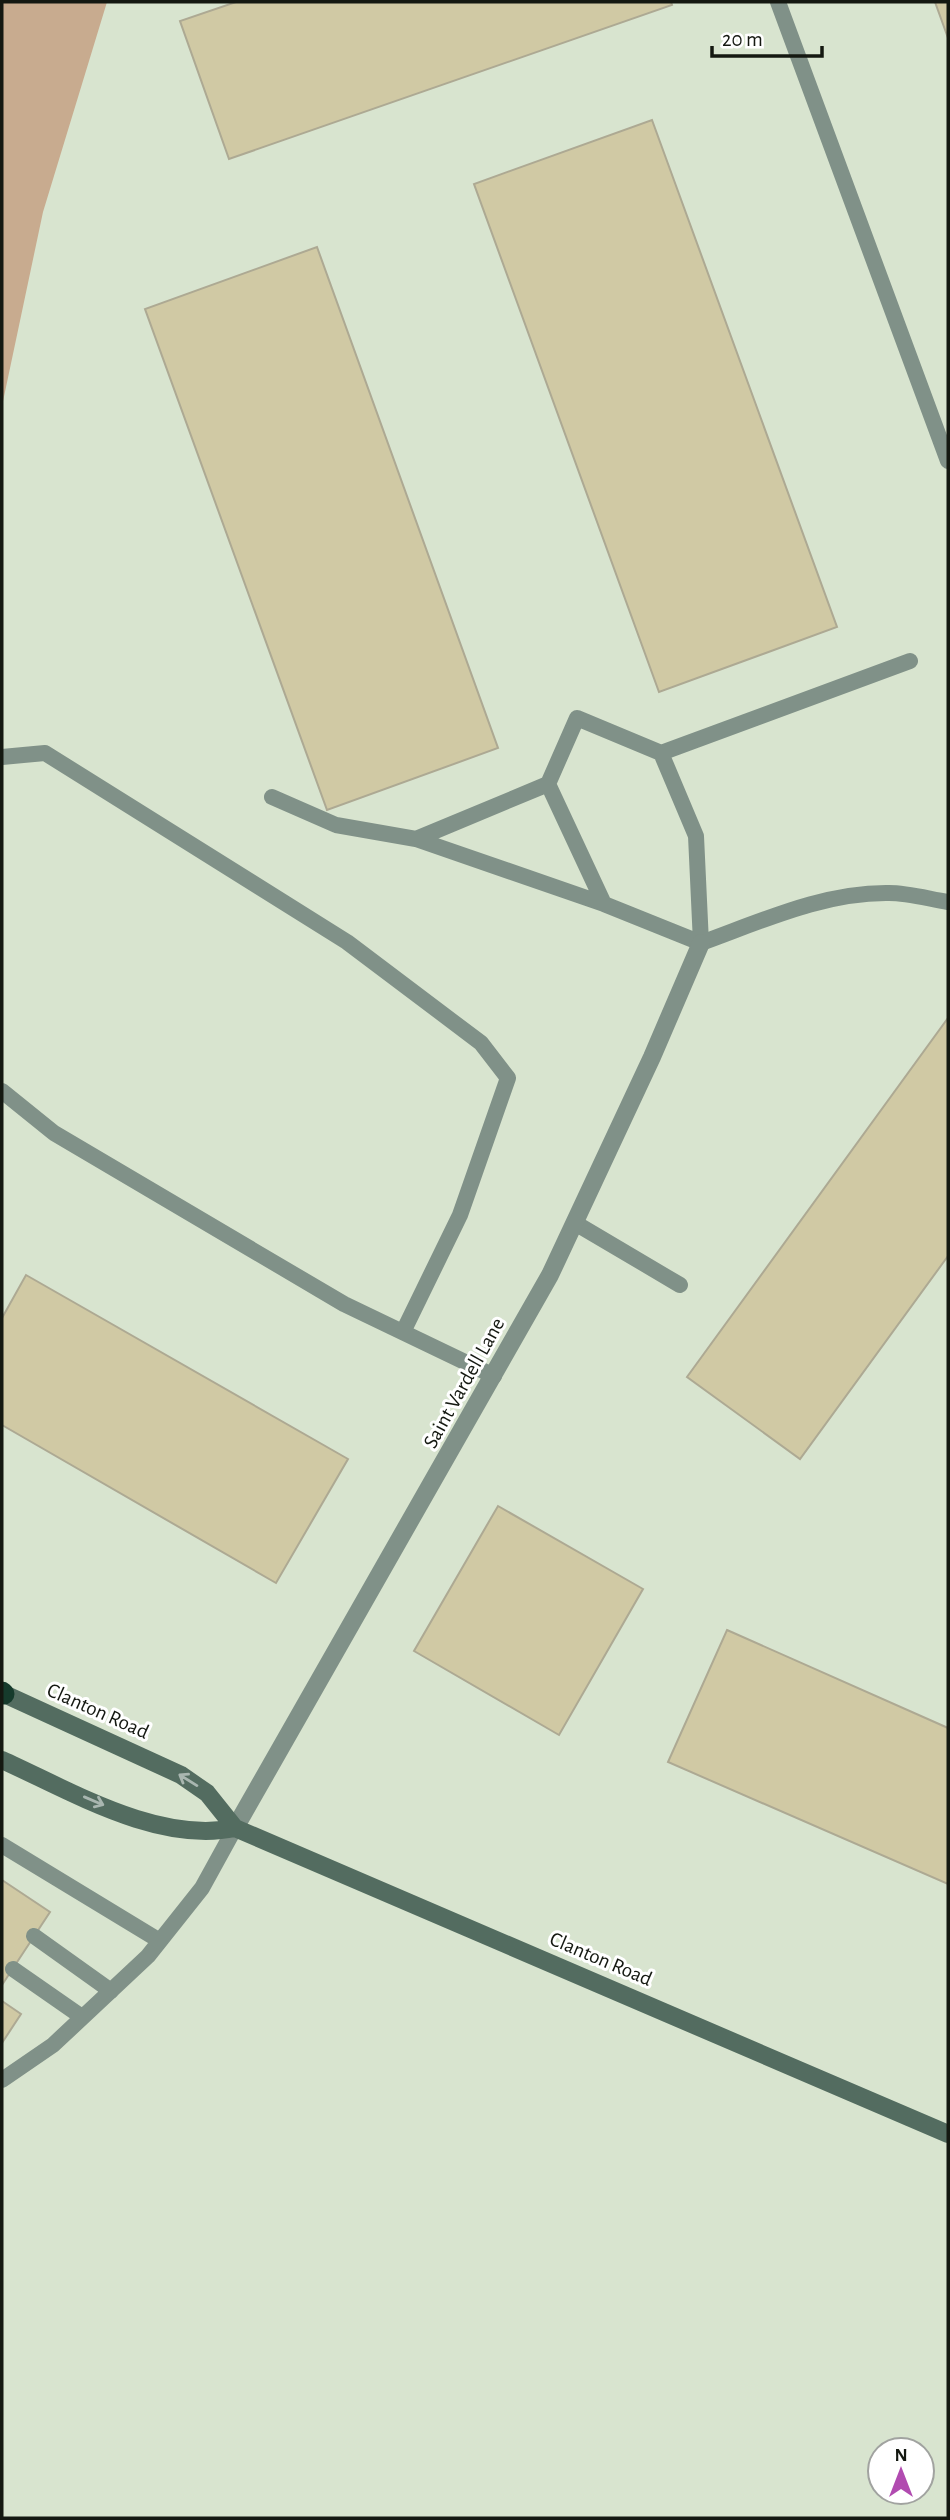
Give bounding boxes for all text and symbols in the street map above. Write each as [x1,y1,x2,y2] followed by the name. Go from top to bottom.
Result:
[712,14,822,58] scale bar
[722,29,763,50] text: 20 m
[420,1314,508,1452] street label: Saint Vardell Lane
[44,1679,152,1743] street label: Clanton Road
[179,1773,198,1787] one-way arrow
[82,1795,104,1808] one-way arrow
[547,1928,655,1990] street label: Clanton Road
[866,2436,936,2506] north arrow
[894,2446,908,2465] text: N

